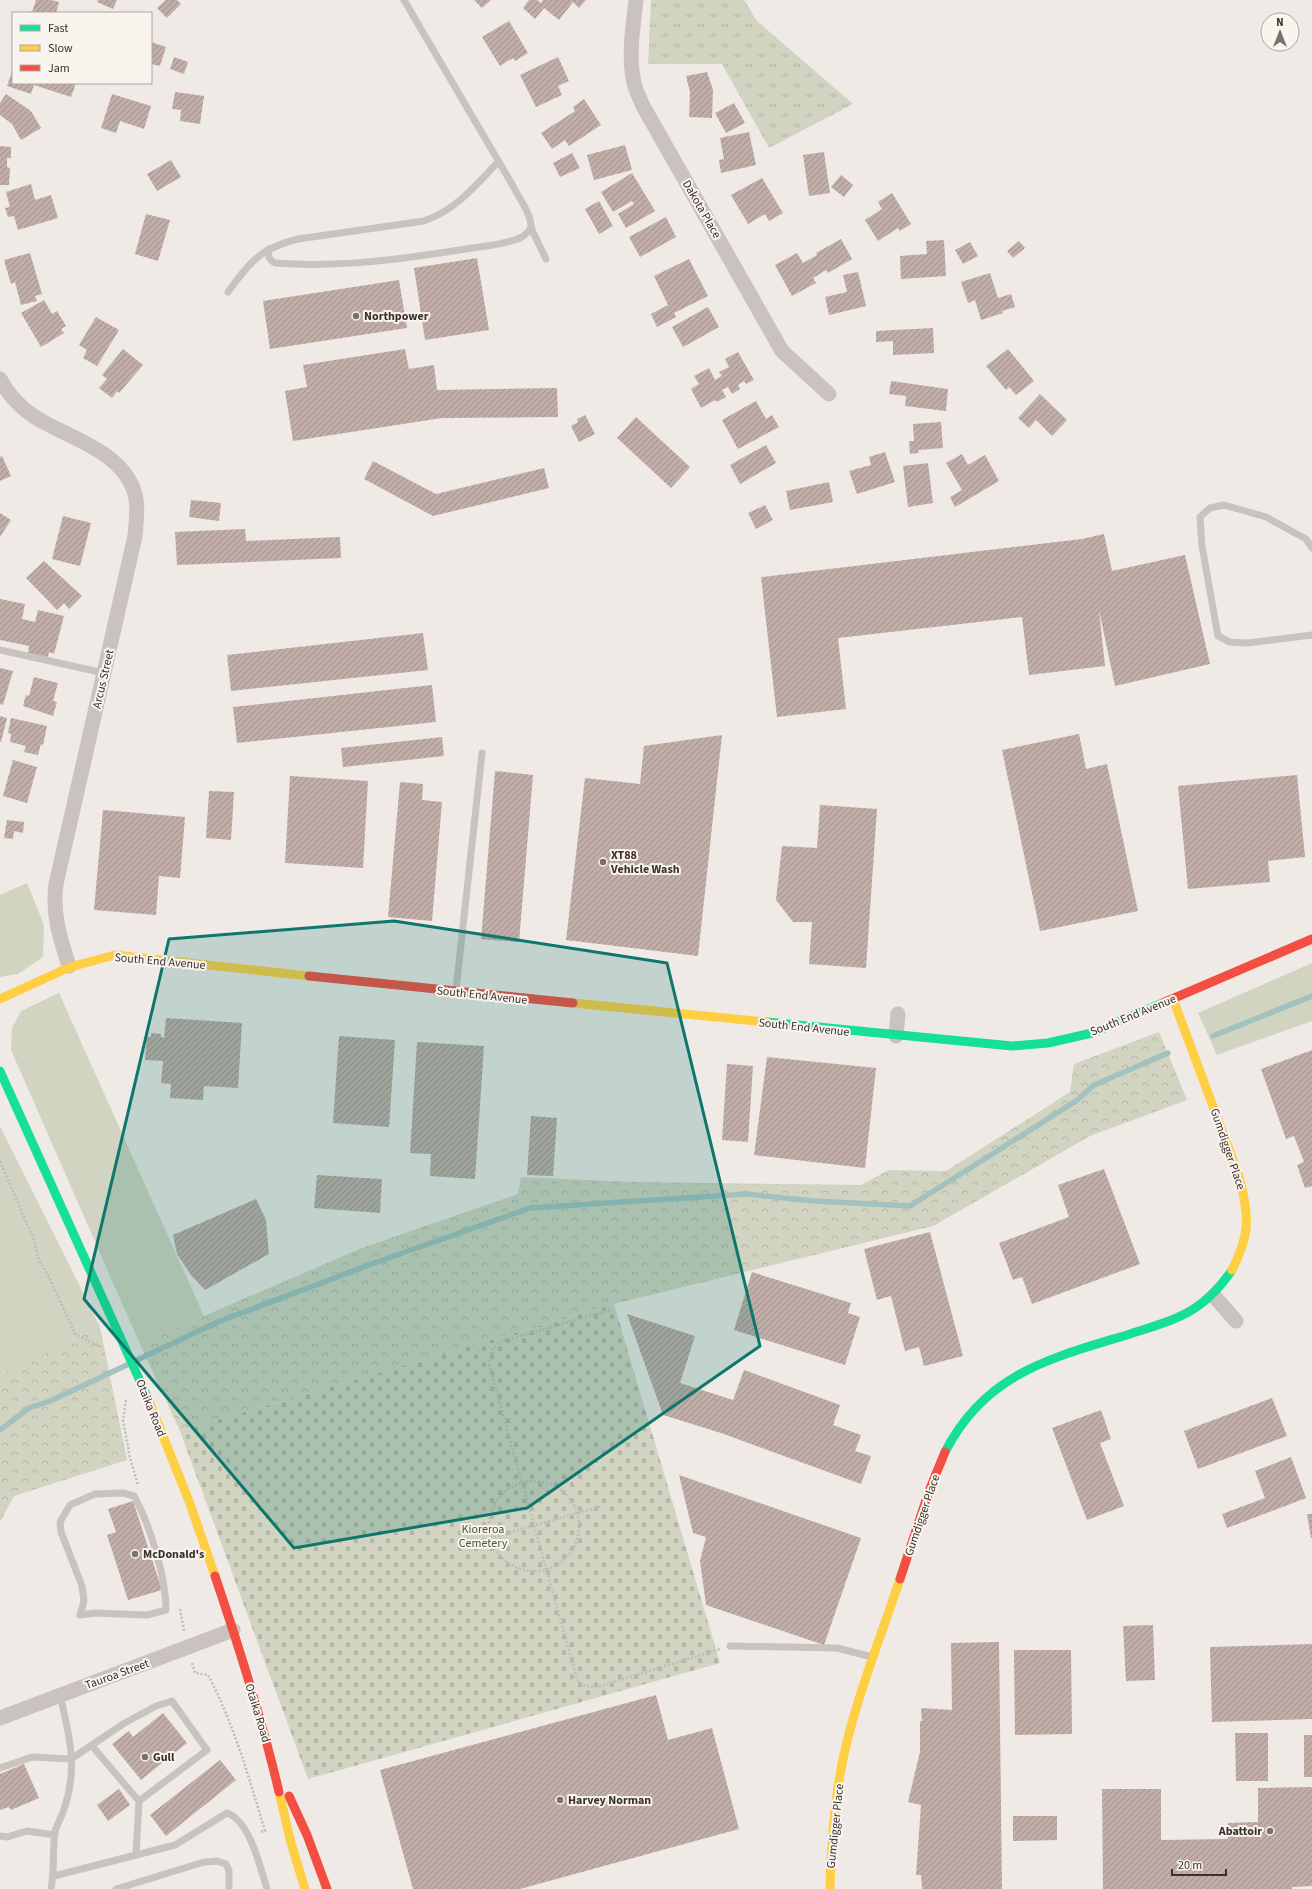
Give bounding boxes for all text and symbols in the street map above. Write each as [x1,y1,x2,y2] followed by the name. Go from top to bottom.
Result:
[12,12,152,84] legend
[1260,12,1300,52] north arrow
[1276,15,1284,30] text: N
[48,20,68,37] text: Fast
[48,40,73,57] text: Slow
[48,60,70,77] text: Jam
[678,177,725,242] street label: Dakota Place
[364,308,429,325] place label: Northpower
[351,311,361,321] marker: Northpower
[88,648,119,710] street label: Arcus Street
[610,847,680,878] place label: XT88 Vehicle Wash
[598,857,608,867] marker: XT88 Vehicle Wash
[114,949,206,974] street label: South End Avenue
[436,982,528,1009] street label: South End Avenue
[1088,990,1179,1040] street label: South End Avenue
[758,1014,850,1041] street label: South End Avenue
[1206,1106,1249,1192] street label: Gumdigger Place
[131,1377,170,1440] street label: Otaika Road
[901,1472,944,1558] street label: Gumdigger Place
[459,1521,508,1552] park label: Kioreroa Cemetery
[143,1546,204,1563] place label: McDonald's
[130,1549,140,1559] marker: McDonald's
[83,1655,152,1694] street label: Tauroa Street
[241,1682,275,1745] street label: Otaika Road
[153,1749,175,1766] place label: Gull
[140,1752,150,1762] marker: Gull
[823,1783,848,1869] street label: Gumdigger Place
[568,1792,651,1809] place label: Harvey Norman
[555,1795,565,1805] marker: Harvey Norman
[1218,1823,1262,1840] place label: Abattoir
[1265,1826,1275,1836] marker: Abattoir
[1172,1851,1226,1877] scale bar
[1178,1857,1202,1874] text: 20 m

